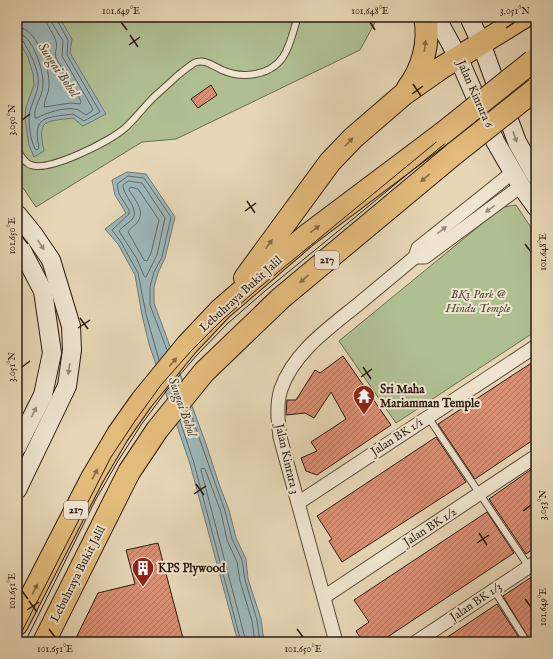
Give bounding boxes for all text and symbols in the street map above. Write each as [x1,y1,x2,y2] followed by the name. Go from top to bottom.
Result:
[102,5,140,18] text: 101.649°E
[351,5,389,18] text: 101.648°E
[500,5,530,18] text: 3.051°N
[33,40,83,102] water label: Sungai Bohol
[422,40,428,52] one-way arrow
[452,56,497,131] street label: Jalan Kinrara 6
[6,104,19,136] text: 3.050°N
[513,132,519,144] one-way arrow
[345,137,354,147] one-way arrow
[420,173,431,182] one-way arrow
[484,205,495,213] one-way arrow
[6,217,19,255] text: 101.650°E
[309,225,320,234] one-way arrow
[436,226,447,234] one-way arrow
[537,233,550,271] text: 101.648°E
[265,239,273,249] one-way arrow
[37,240,45,250] one-way arrow
[315,251,339,269] road number: 217
[197,252,287,336] street label: Lebuhraya Bukit Jalil
[298,275,309,284] one-way arrow
[444,287,511,316] park label: BK1 Park @ Hindu Temple
[6,352,19,382] text: 3.051°N
[169,356,178,367] one-way arrow
[66,363,72,375] one-way arrow
[163,375,200,440] water label: Sungai Bohol
[380,382,480,412] place label: Sri Maha Mariamman Temple
[351,383,377,416] temple icon: Sri Maha Mariamman Temple
[31,406,37,418] one-way arrow
[366,415,427,461] street label: Jalan BK 1/1
[270,420,302,496] street label: Jalan Kinrara 3
[91,468,98,480] one-way arrow
[537,490,550,520] text: 3.053°N
[64,501,88,519] road number: 217
[399,504,460,552] street label: Jalan BK 1/2
[47,523,110,625] street label: Lebuhraya Bukit Jalil
[130,555,156,588] building icon: KPS Plywood
[158,561,226,577] place label: KPS Plywood
[6,573,19,609] text: 101.651°E
[446,579,505,627] street label: Jalan BK 1/3
[32,584,38,595] one-way arrow
[537,588,550,626] text: 101.649°E
[37,643,73,656] text: 101.651°E
[284,643,322,656] text: 101.650°E

